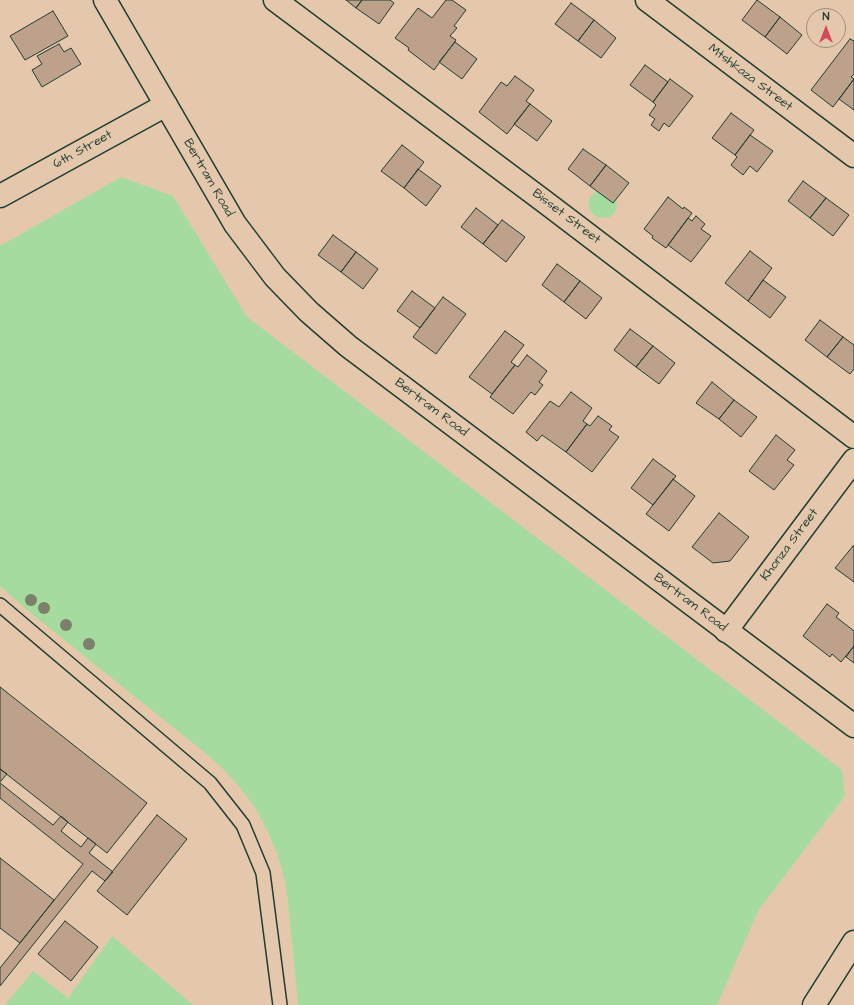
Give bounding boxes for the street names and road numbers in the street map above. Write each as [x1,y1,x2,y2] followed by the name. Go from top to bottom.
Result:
[705,41,795,115] street label: Mtshkaza Street
[51,127,115,173] street label: 6th Street
[179,136,237,220] street label: Bertram Road
[529,186,603,248] street label: Bisset Street
[391,375,471,441] street label: Bertram Road
[758,506,822,584] street label: Khonza Street
[650,570,730,636] street label: Bertram Road

